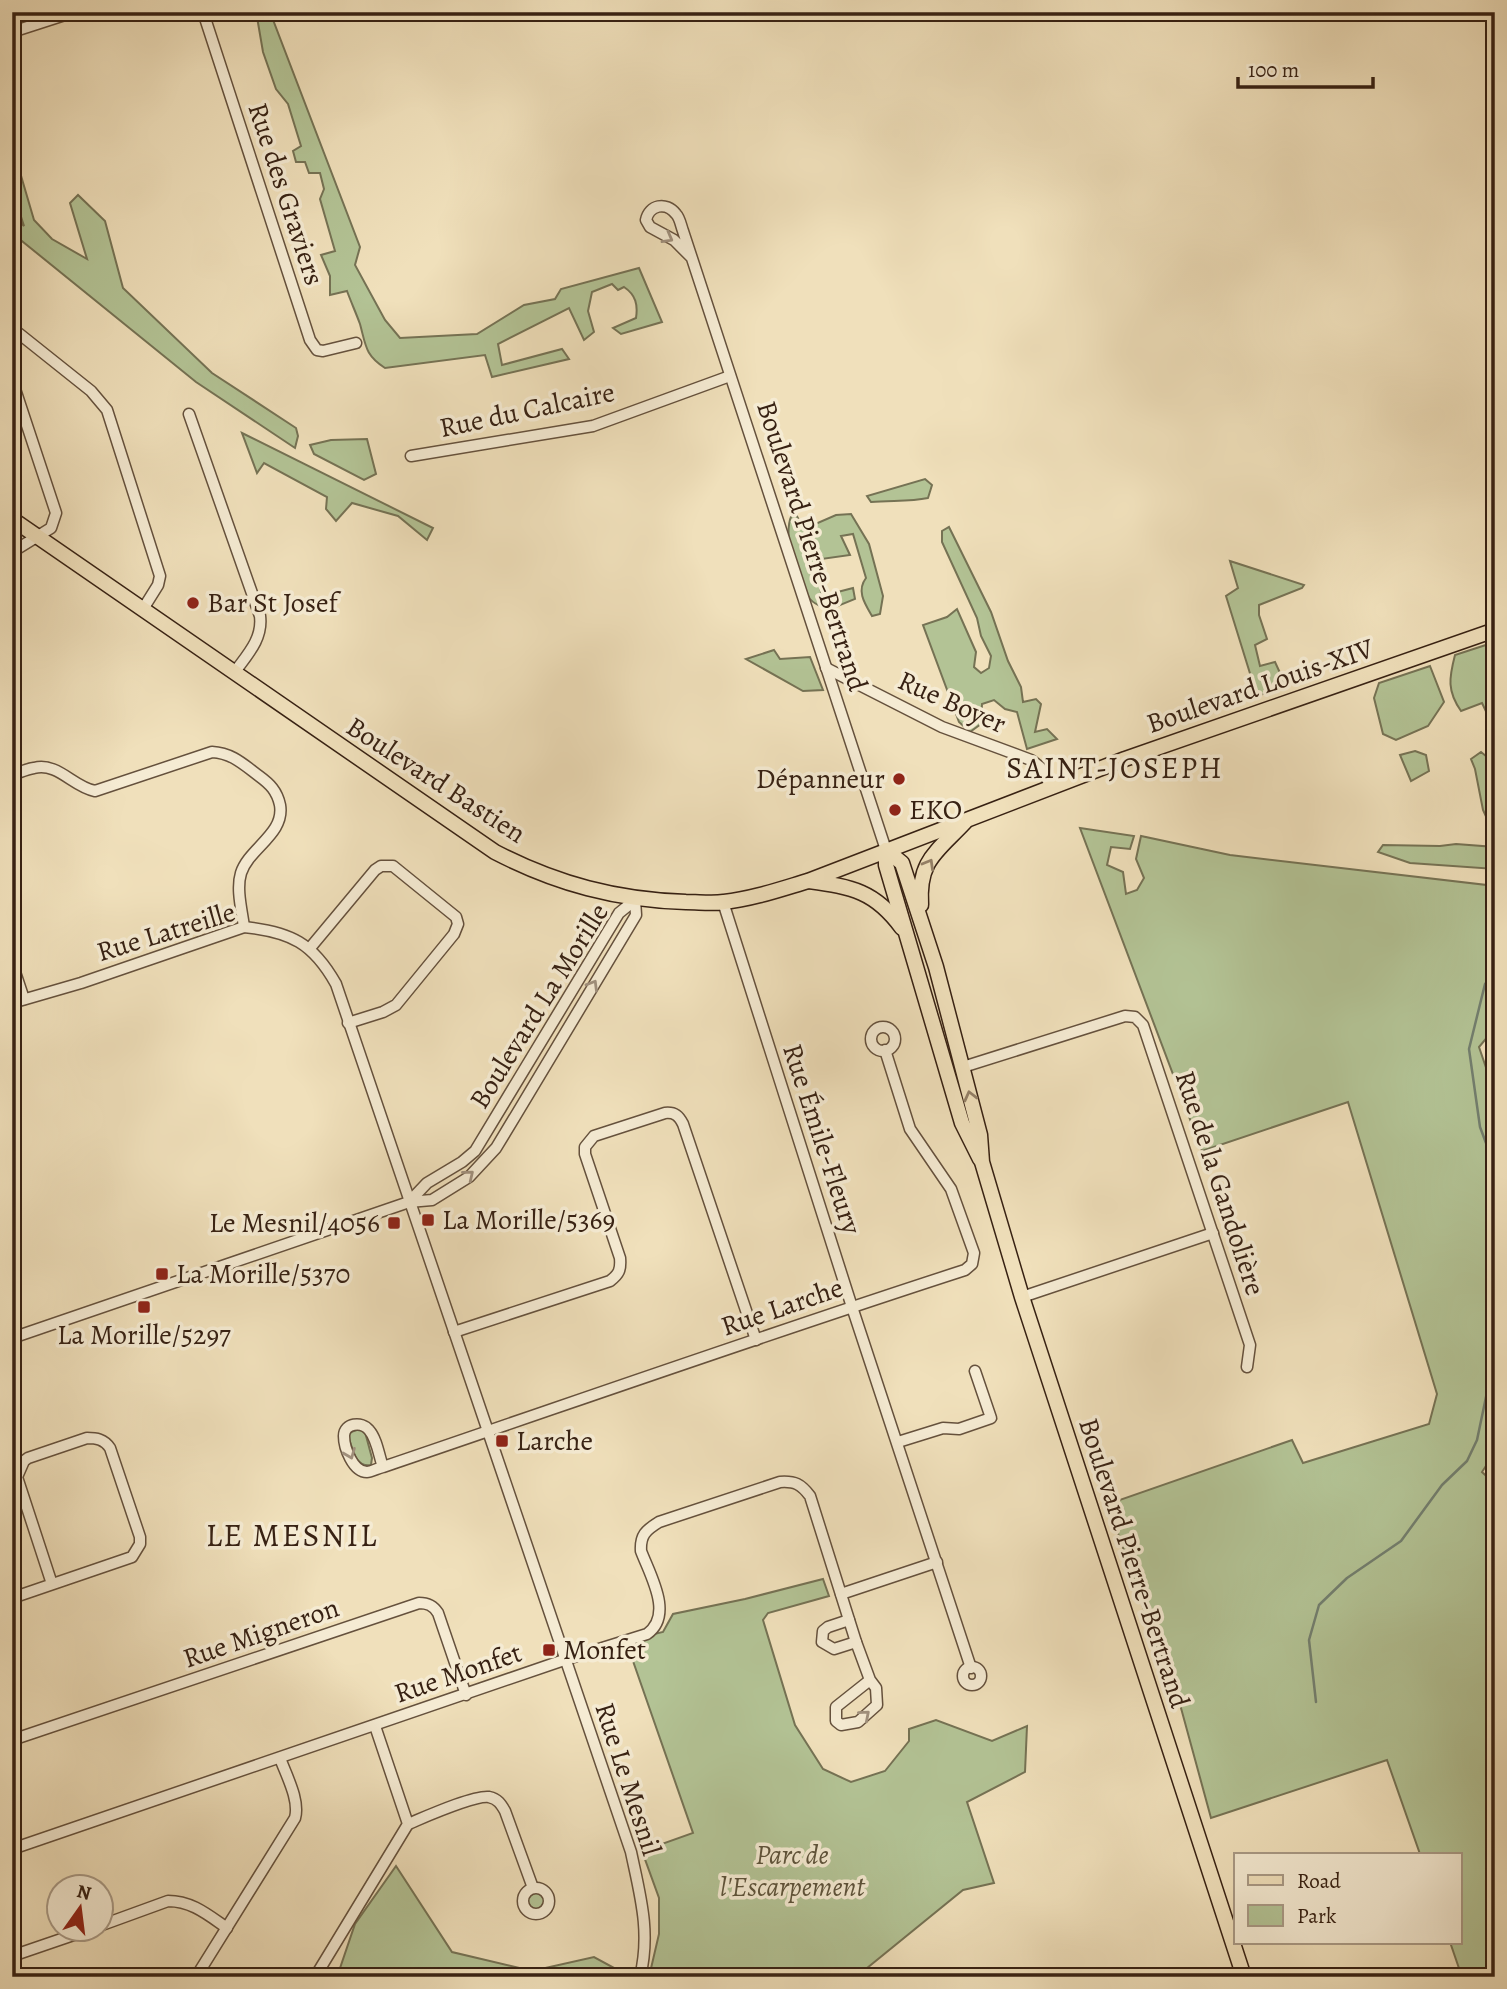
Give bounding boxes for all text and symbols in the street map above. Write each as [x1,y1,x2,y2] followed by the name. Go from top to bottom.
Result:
[1238,46,1372,90] scale bar
[1248,56,1299,84] text: 100 m
[239,98,333,290] street label: Rue des Graviers
[661,230,673,243] one-way arrow
[436,373,618,447] street label: Rue du Calcaire
[747,396,877,697] street label: Boulevard Pierre-Bertrand
[207,584,341,622] place label: Bar St Josef
[185,595,201,611] marker: Bar St Josef
[1141,629,1380,743] street label: Boulevard Louis-XIV
[892,661,1012,743] street label: Rue Boyer
[339,708,533,852] street label: Boulevard Bastien
[1006,748,1224,788] district label: SAINT-JOSEPH
[756,760,885,798] place label: Dépanneur
[891,771,907,787] marker: Dépanneur
[909,791,962,829] place label: EKO
[887,802,903,818] marker: EKO
[921,859,934,872] one-way arrow
[92,893,240,971] street label: Rue Latreille
[460,896,618,1116] street label: Boulevard La Morille
[584,980,597,993] one-way arrow
[773,1039,871,1240] street label: Rue Émile-Fleury
[1166,1066,1274,1300] street label: Rue de la Gandolière
[964,1090,978,1102] one-way arrow
[462,1171,474,1184] one-way arrow
[442,1201,615,1239] place label: La Morille/5369
[209,1204,380,1242] place label: Le Mesnil/4056
[420,1212,436,1228] marker: La Morille/5369
[386,1215,402,1231] marker: Le Mesnil/4056
[176,1255,350,1293] place label: La Morille/5370
[154,1266,170,1282] marker: La Morille/5370
[716,1268,848,1346] street label: Rue Larche
[136,1299,152,1315] marker: La Morille/5297
[57,1316,231,1354] place label: La Morille/5297
[1069,1413,1199,1714] street label: Boulevard Pierre-Bertrand
[516,1422,593,1460] place label: Larche
[494,1433,510,1449] marker: Larche
[341,1447,355,1459] one-way arrow
[206,1513,378,1557] district label: LE MESNIL
[178,1589,344,1677] street label: Rue Migneron
[563,1631,646,1669] place label: Monfet
[389,1633,527,1713] street label: Rue Monfet
[541,1642,557,1658] marker: Monfet
[585,1698,671,1861] street label: Rue Le Mesnil
[857,1711,870,1723] one-way arrow
[720,1836,865,1906] park label: Parc de l'Escarpement
[1234,1853,1462,1944] legend
[1297,1867,1341,1895] text: Road
[46,1874,116,1944] north arrow
[74,1878,94,1907] text: N
[1297,1902,1337,1930] text: Park

